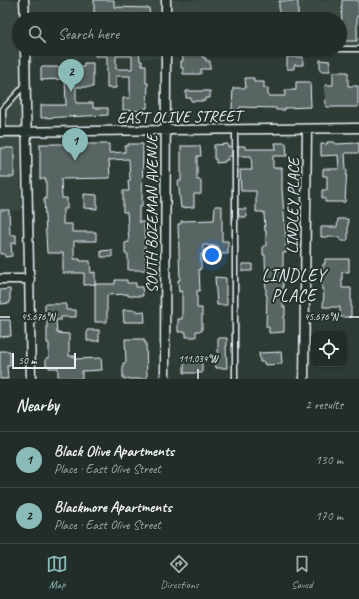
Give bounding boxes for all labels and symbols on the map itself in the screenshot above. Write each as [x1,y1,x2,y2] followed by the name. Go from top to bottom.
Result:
[58,59,84,92] pin: 2
[117,106,245,128] street label: EAST OLIVE STREET
[62,128,88,161] pin: 1
[142,133,162,293] street label: SOUTH BOZEMAN AVENUE
[282,155,304,254] street label: LINDLEY PLACE
[202,245,222,265] your location
[262,265,329,306] district label: LINDLEY PLACE
[21,310,57,323] text: 45.676°N
[304,310,340,323] text: 45.676°N
[12,351,76,370] scale bar
[178,352,219,365] text: 111.034°W

